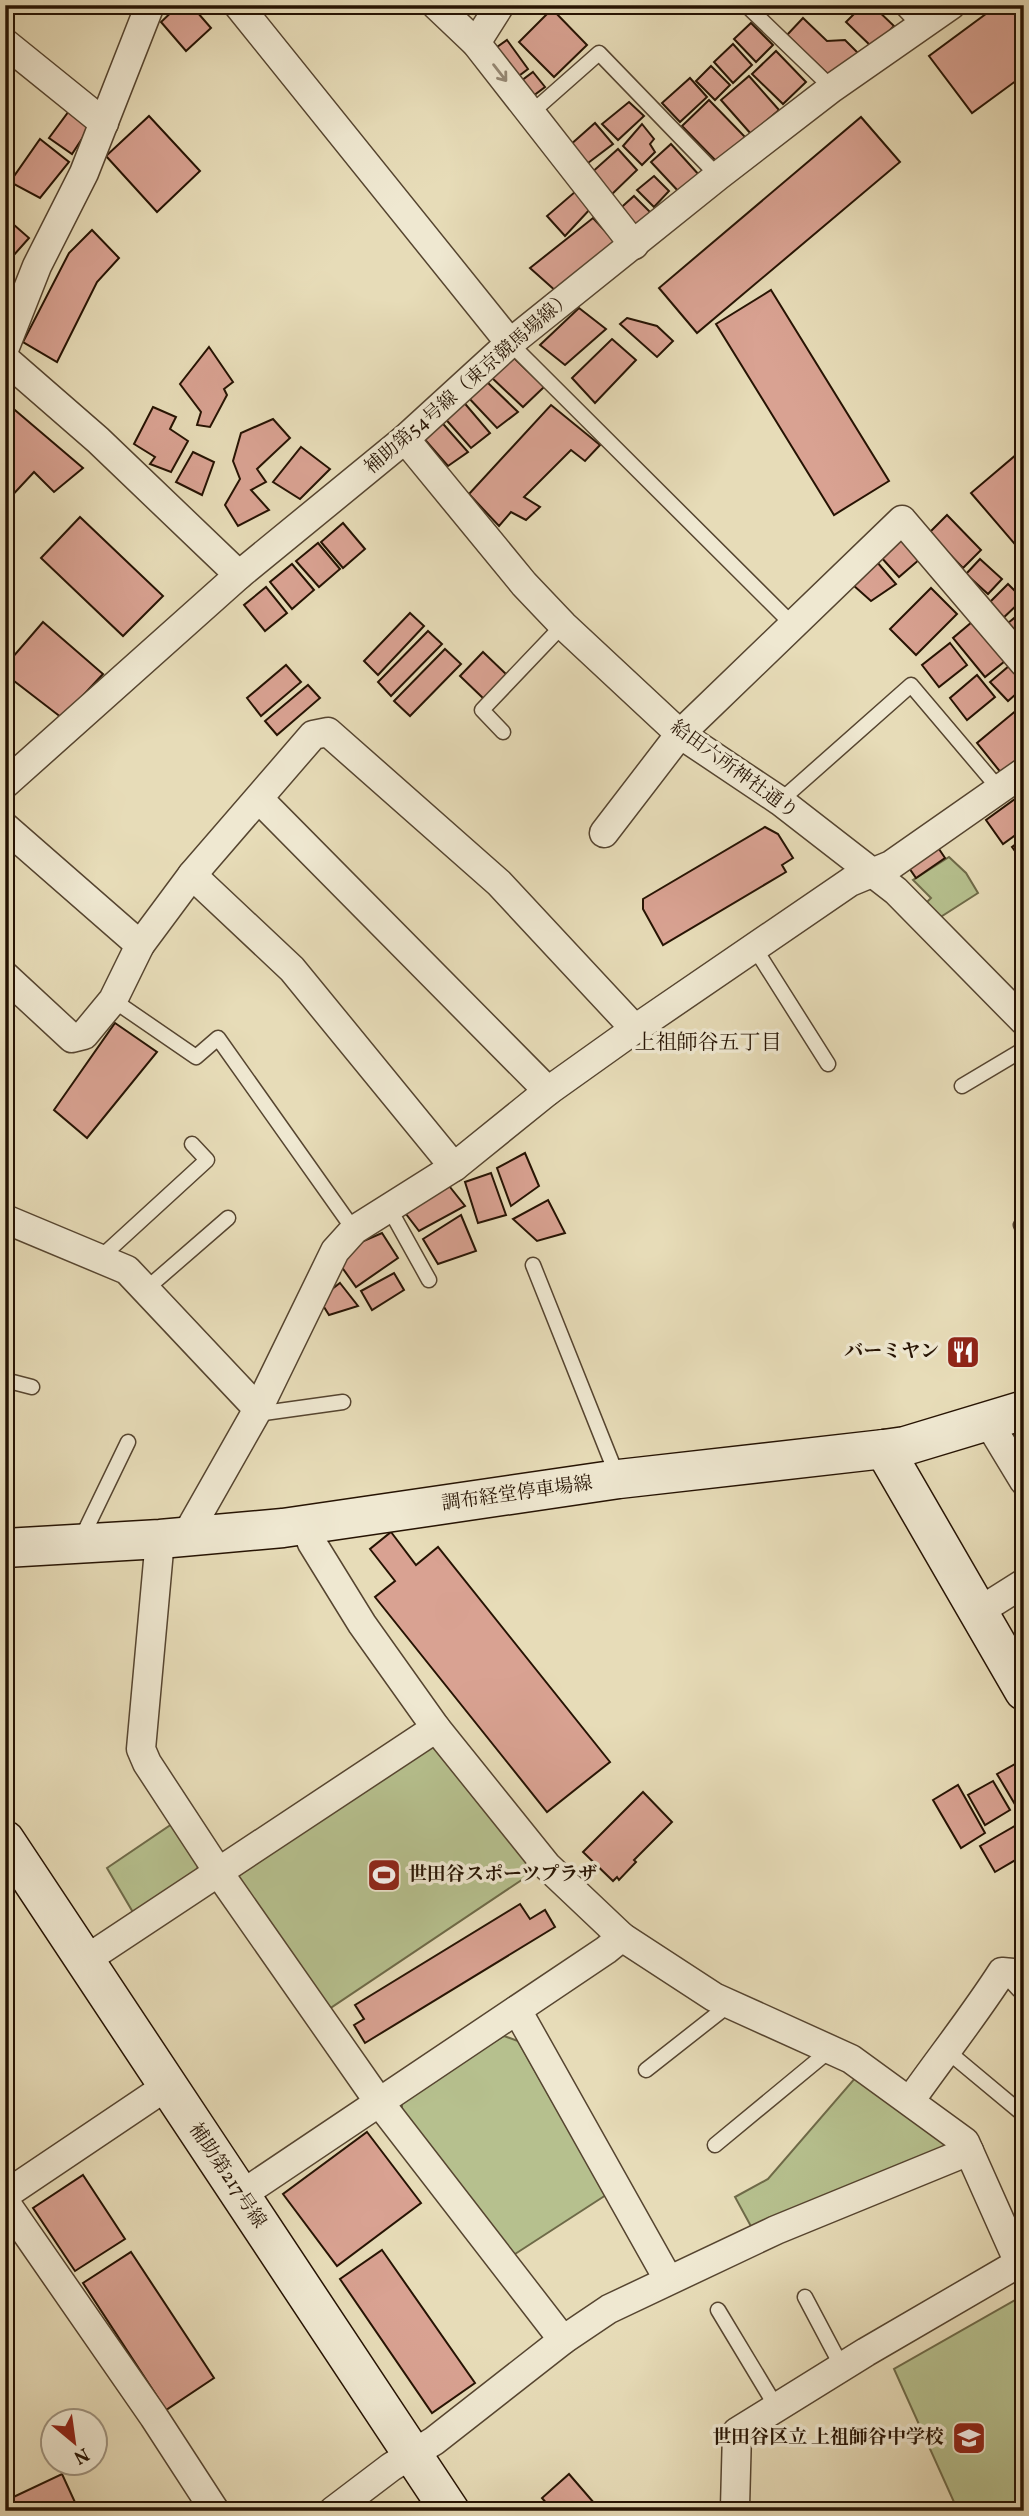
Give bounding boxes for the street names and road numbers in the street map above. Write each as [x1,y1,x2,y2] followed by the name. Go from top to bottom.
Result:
[360,285,578,481] street label: 補助第54号線（東京競馬場線）
[665,715,803,825] street label: 給田六所神社通り
[440,1471,594,1517] street label: 調布経堂停車場線
[182,2118,272,2234] street label: 補助第217号線

